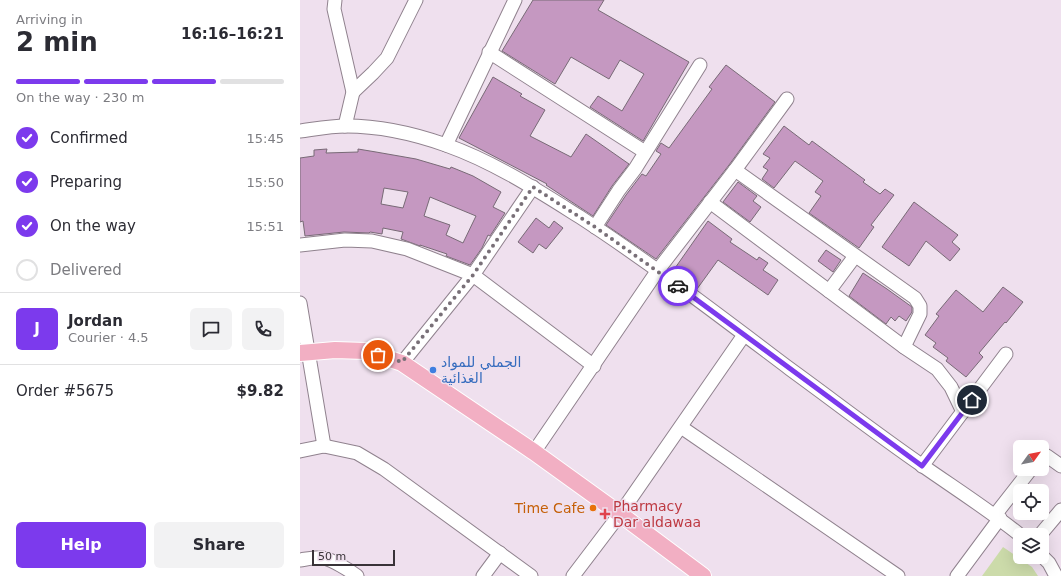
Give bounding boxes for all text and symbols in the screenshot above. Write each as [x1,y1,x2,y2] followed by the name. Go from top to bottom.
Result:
[16,12,83,27] text: Arriving in
[181,25,284,43] text: 16:16–16:21
[16,27,98,57] text: 2 min
[16,90,144,105] text: On the way · 230 m
[16,127,38,149] icon: check
[50,129,128,147] text: Confirmed
[247,131,284,146] text: 15:45
[16,171,38,193] icon: check
[50,173,122,191] text: Preparing
[247,175,284,190] text: 15:50
[16,215,38,237] icon: check
[50,217,136,235] text: On the way
[247,219,284,234] text: 15:51
[50,261,122,279] text: Delivered
[658,266,698,306] courier
[667,275,689,297] icon: car
[190,308,232,350] button: chat
[242,308,284,350] button: phone
[68,312,123,330] text: Jordan
[34,320,40,338] text: J
[68,330,149,345] text: Courier · 4.5
[361,338,395,372] pin
[367,344,389,366] icon: bag
[441,354,521,386] place label: الجملي للمواد الغذائية
[428,365,438,375] marker: الجملي للمواد الغذائية
[16,382,114,400] text: Order #5675
[237,382,284,400] text: $9.82
[955,383,989,417] pin
[961,389,983,411] icon: home
[1013,440,1049,476] north arrow
[1013,440,1049,564] map controls
[1013,484,1049,520] button: locate
[613,498,701,530] place label: Pharmacy Dar aldawaa
[513,500,585,516] place label: Time Cafe
[588,503,598,513] marker: Time Cafe
[600,509,610,519] marker: Pharmacy Dar aldawaa
[16,522,146,568] button: Help
[154,522,284,568] button: Share
[1013,528,1049,564] button: layers
[312,548,395,567] scale bar
[318,550,346,563] text: 50 m

